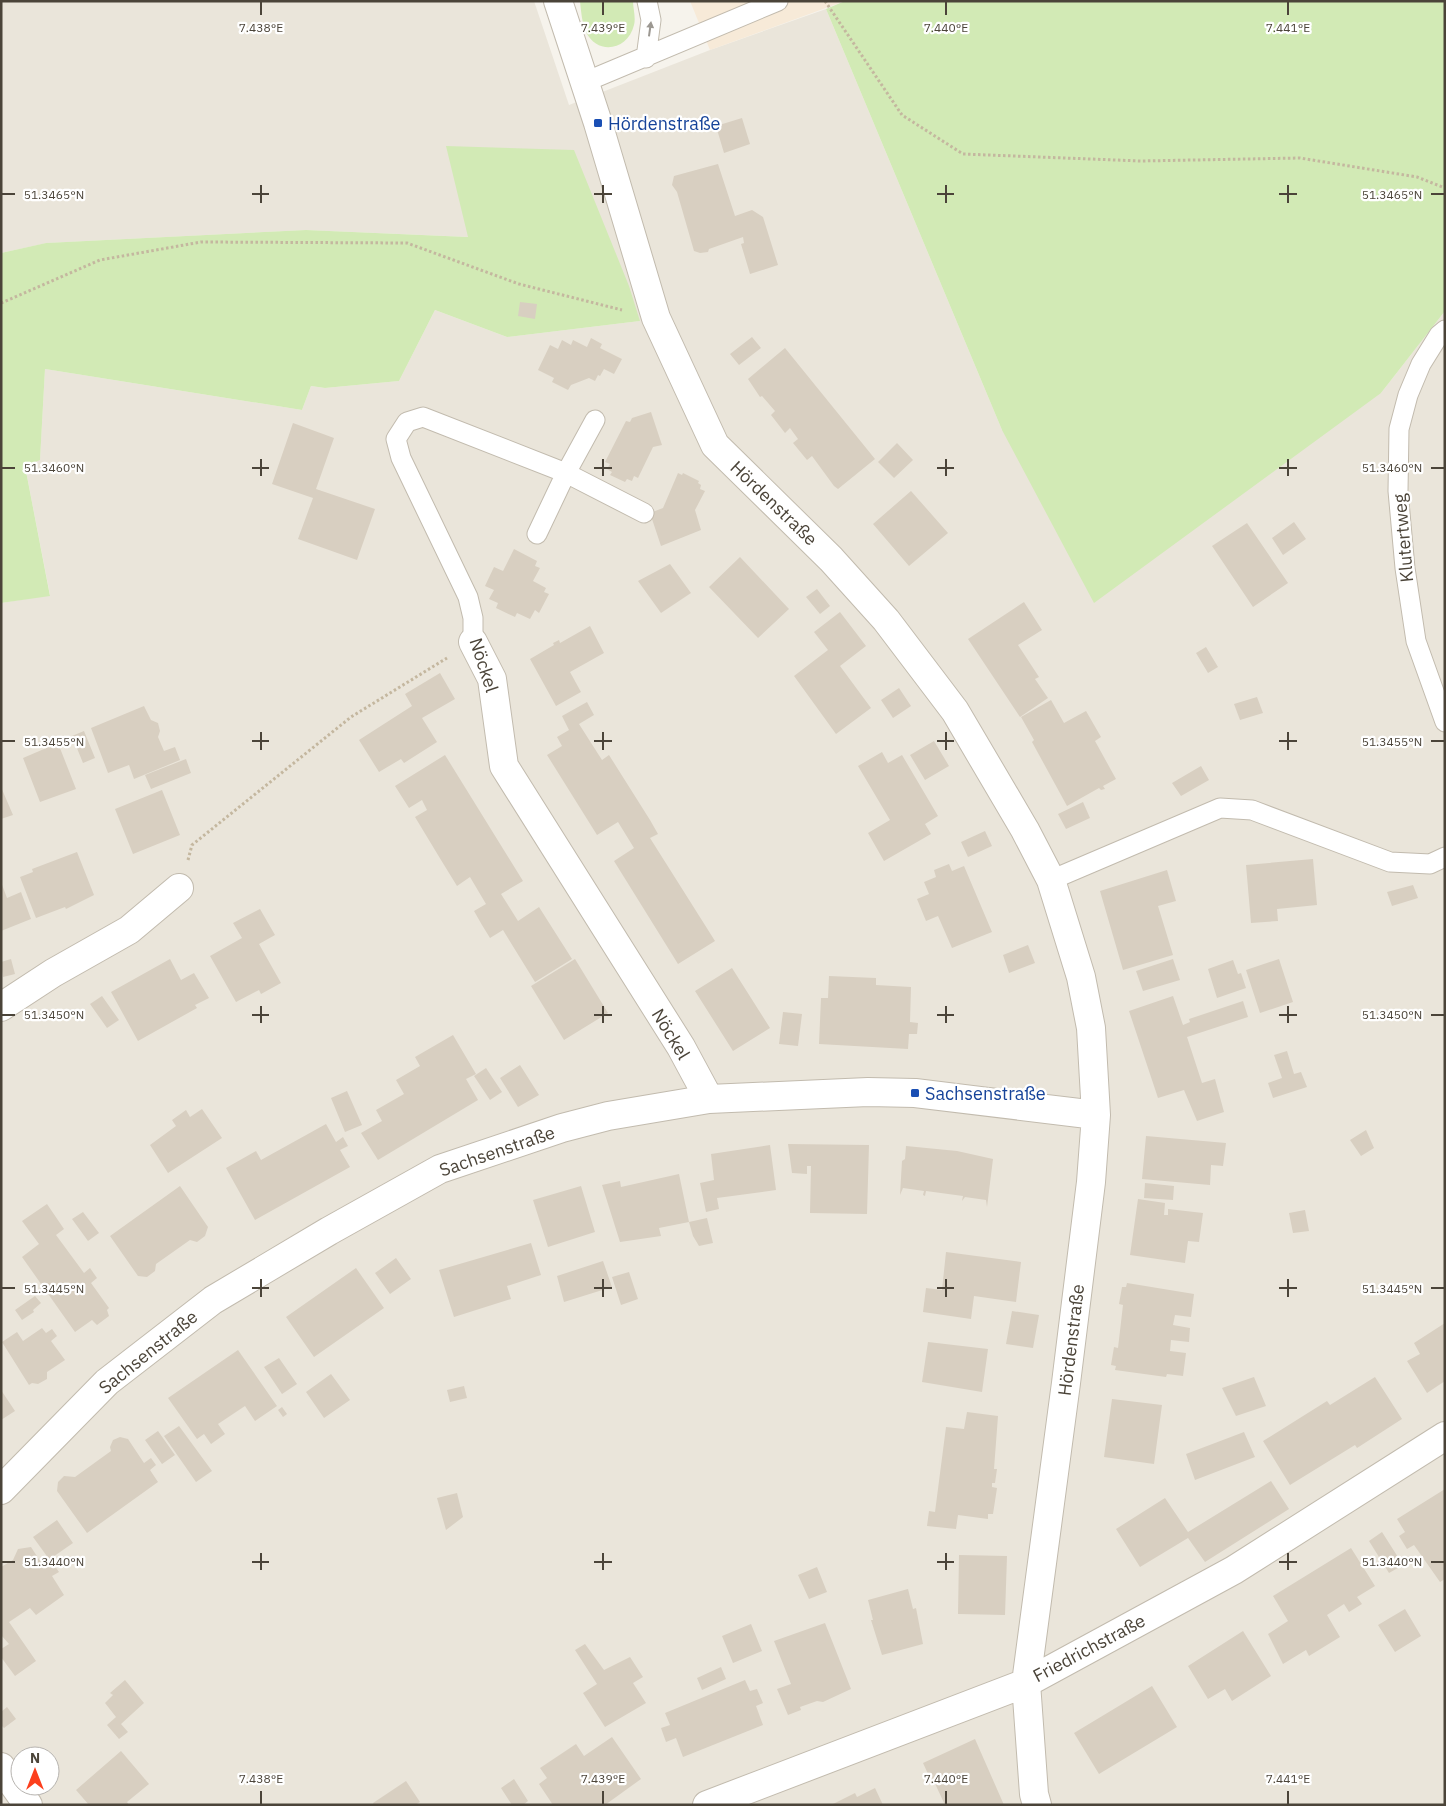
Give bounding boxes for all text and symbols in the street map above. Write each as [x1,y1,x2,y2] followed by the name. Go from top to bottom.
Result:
[239,20,283,35] text: 7.438°E
[581,20,625,35] text: 7.439°E
[924,20,968,35] text: 7.440°E
[1266,20,1310,35] text: 7.441°E
[646,21,654,37] one-way arrow
[608,112,720,135] place label: Hördenstraße
[592,117,604,129] marker: Hördenstraße
[24,187,84,202] text: 51.3465°N
[1362,187,1422,202] text: 51.3465°N
[726,456,822,550] street label: Hördenstraße
[24,460,84,475] text: 51.3460°N
[1362,460,1422,475] text: 51.3460°N
[1388,492,1418,583] street label: Klutertweg
[464,635,504,695] street label: Nöckel
[24,734,84,749] text: 51.3455°N
[1362,734,1422,749] text: 51.3455°N
[647,1004,695,1064] street label: Nöckel
[24,1007,84,1022] text: 51.3450°N
[1362,1007,1422,1022] text: 51.3450°N
[925,1082,1046,1105] place label: Sachsenstraße
[909,1087,921,1099] marker: Sachsenstraße
[436,1120,558,1182] street label: Sachsenstraße
[24,1281,84,1296] text: 51.3445°N
[1362,1281,1422,1296] text: 51.3445°N
[1053,1283,1089,1397] street label: Hördenstraße
[94,1305,202,1399] street label: Sachsenstraße
[24,1554,84,1569] text: 51.3440°N
[1362,1554,1422,1569] text: 51.3440°N
[1029,1609,1149,1687] street label: Friedrichstraße
[10,1746,60,1796] north arrow
[30,1749,40,1767] text: N
[239,1771,283,1786] text: 7.438°E
[581,1771,625,1786] text: 7.439°E
[924,1771,968,1786] text: 7.440°E
[1266,1771,1310,1786] text: 7.441°E

